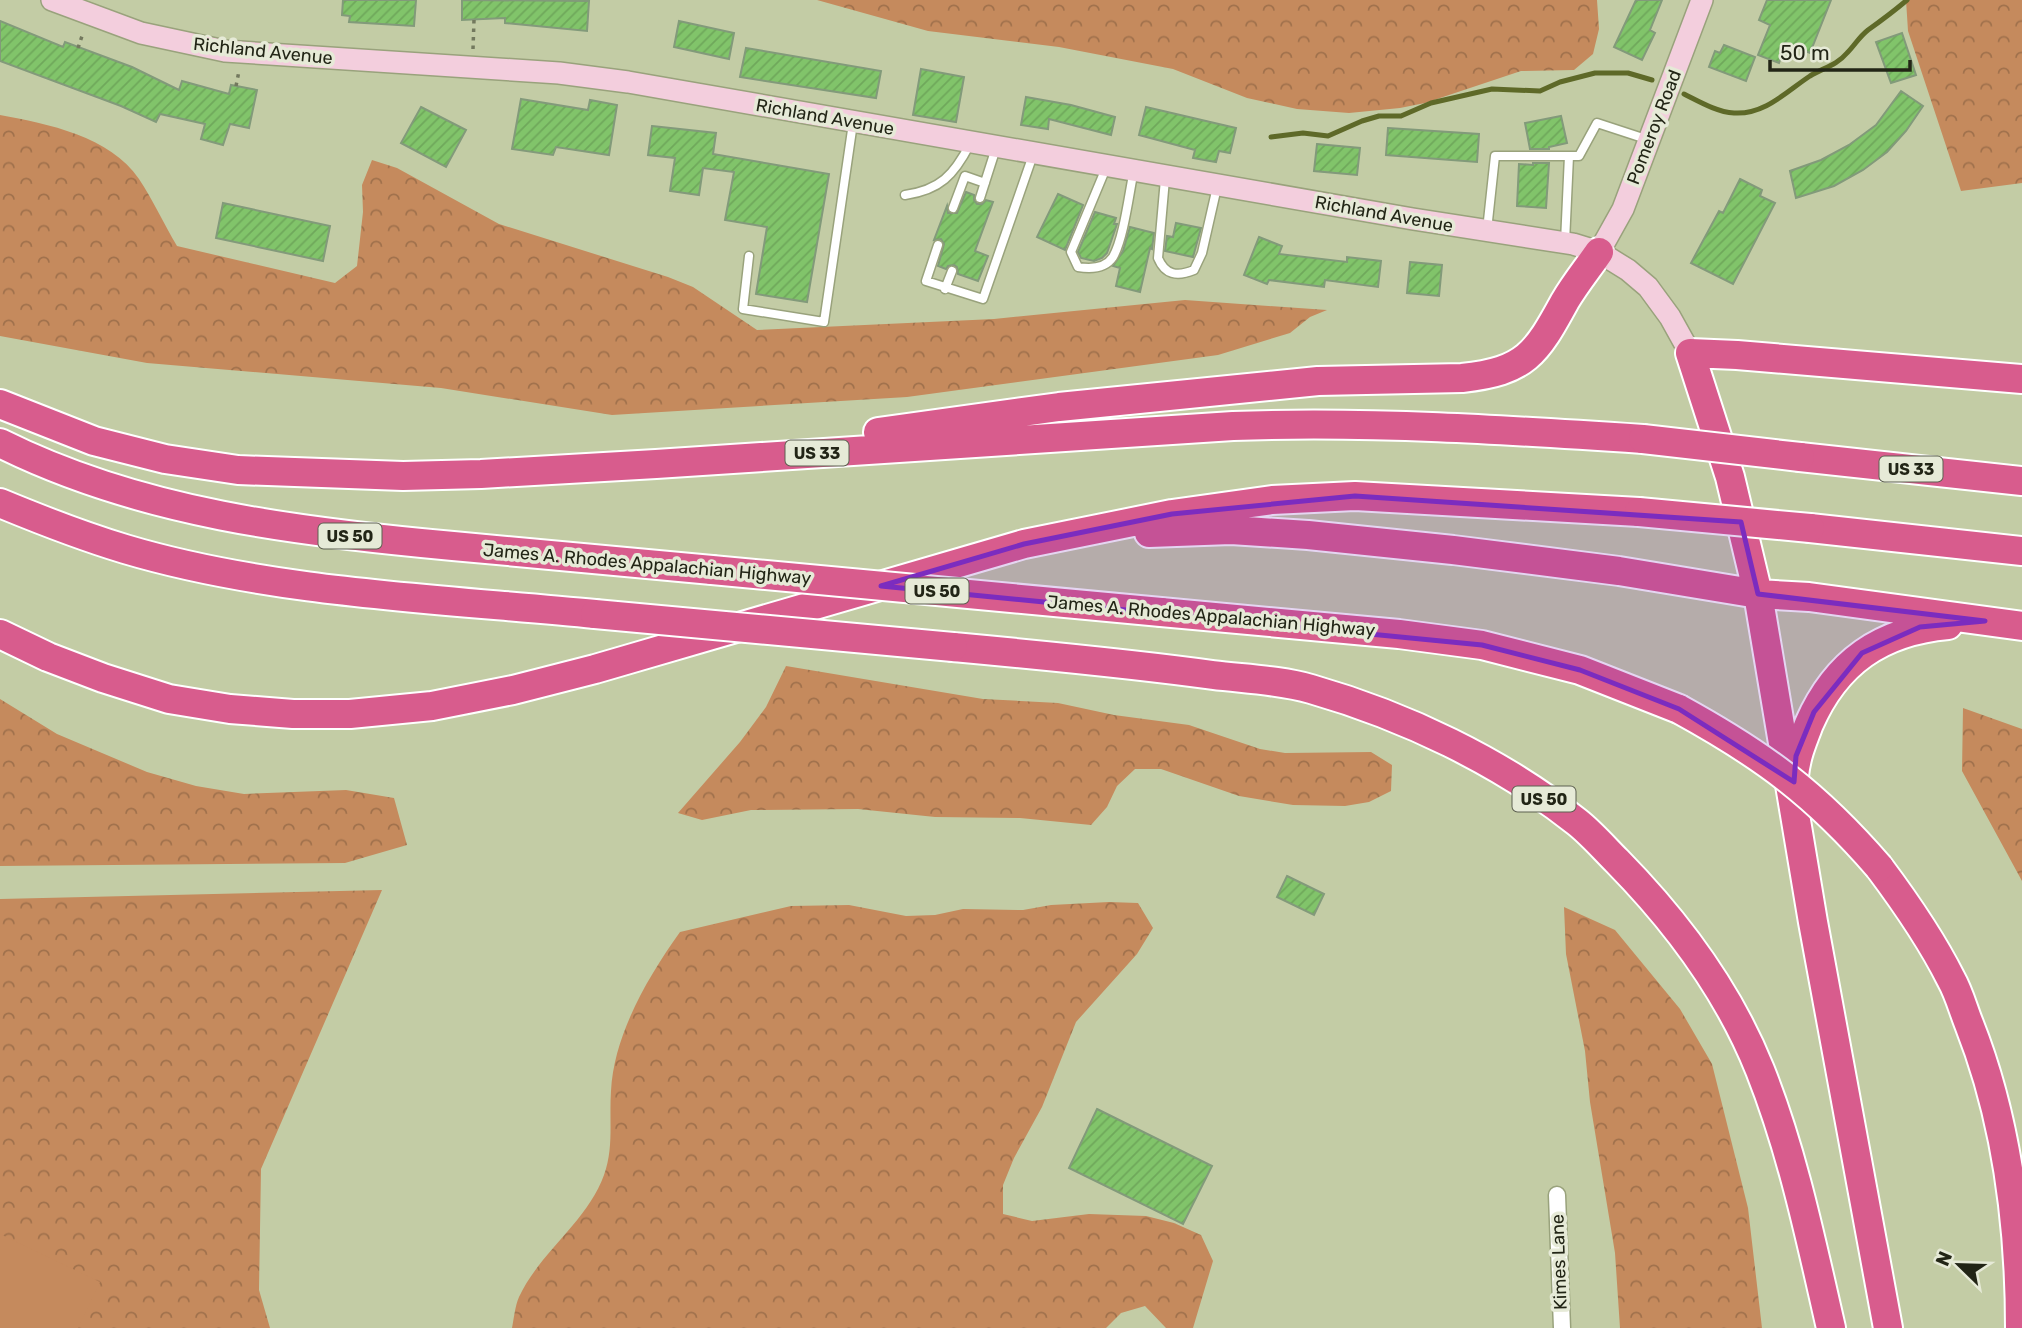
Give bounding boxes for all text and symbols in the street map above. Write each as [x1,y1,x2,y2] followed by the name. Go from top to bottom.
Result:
[1770,28,1910,72] scale bar
[192,33,334,69] street label: Richland Avenue
[1780,40,1830,65] text: 50 m
[1622,67,1686,187] street label: Pomeroy Road
[754,94,896,140] street label: Richland Avenue
[1313,191,1455,237] street label: Richland Avenue
[786,440,848,466] road number: US 33
[1880,456,1942,482] road number: US 33
[318,524,382,548] road number: US 50
[482,539,812,589] street label: James A. Rhodes Appalachian Highway
[906,578,968,604] road number: US 50
[1046,591,1376,641] street label: James A. Rhodes Appalachian Highway
[1512,786,1576,812] road number: US 50
[1546,1214,1572,1310] street label: Kimes Lane
[1924,1230,1994,1300] north arrow
[1931,1248,1957,1269] text: N

